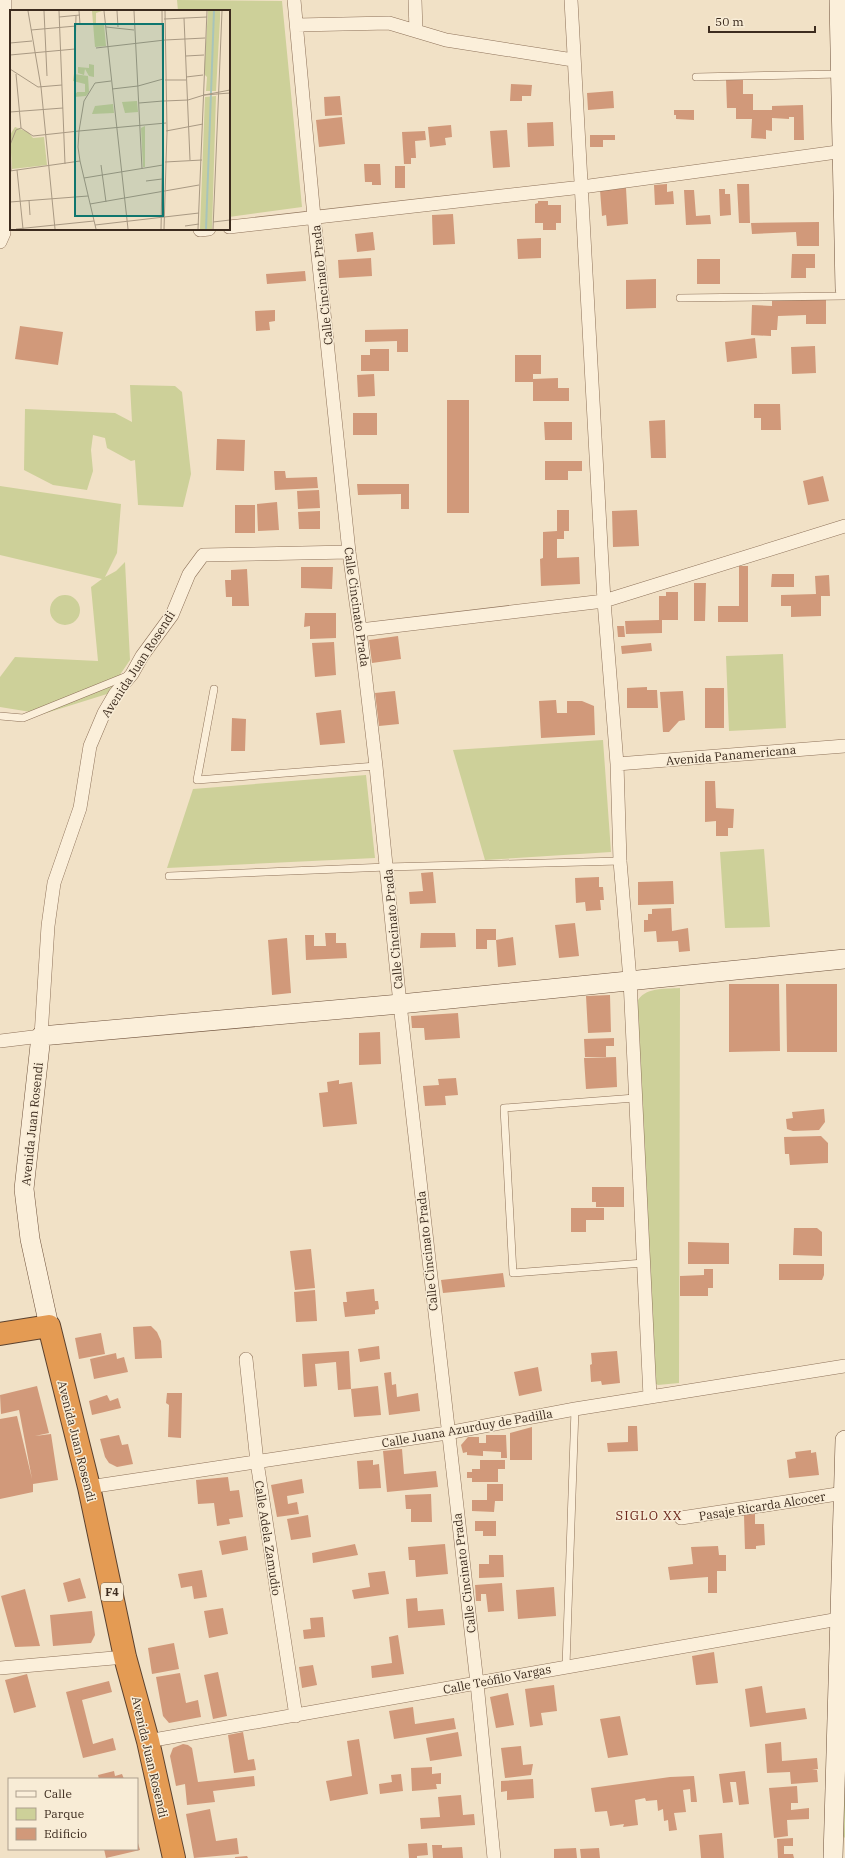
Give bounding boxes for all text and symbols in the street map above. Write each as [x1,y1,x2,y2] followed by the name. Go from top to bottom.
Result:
[709,8,815,34] scale bar
[10,10,230,230] inset map
[715,14,744,29] text: 50 m
[308,224,336,346] street label: Calle Cincinato Prada
[341,546,373,668] street label: Calle Cincinato Prada
[98,608,178,720] street label: Avenida Juan Rosendi
[665,742,797,768] street label: Avenida Panamericana
[380,868,406,990] street label: Calle Cincinato Prada
[18,1061,46,1187] street label: Avenida Juan Rosendi
[413,1190,441,1312] street label: Calle Cincinato Prada
[55,1379,99,1503] street label: Avenida Juan Rosendi
[380,1405,554,1450] street label: Calle Juana Azurduy de Padilla
[251,1479,285,1597] street label: Calle Adela Zamudio
[698,1488,827,1523] street label: Pasaje Ricarda Alcocer
[616,1507,682,1524] district label: SIGLO XX
[449,1512,479,1634] street label: Calle Cincinato Prada
[101,1583,123,1601] road number: F4
[442,1661,552,1697] street label: Calle Teófilo Vargas
[129,1695,171,1819] street label: Avenida Juan Rosendi
[8,1778,138,1850] legend
[44,1786,72,1801] text: Calle
[44,1806,84,1821] text: Parque
[44,1826,87,1841] text: Edificio

